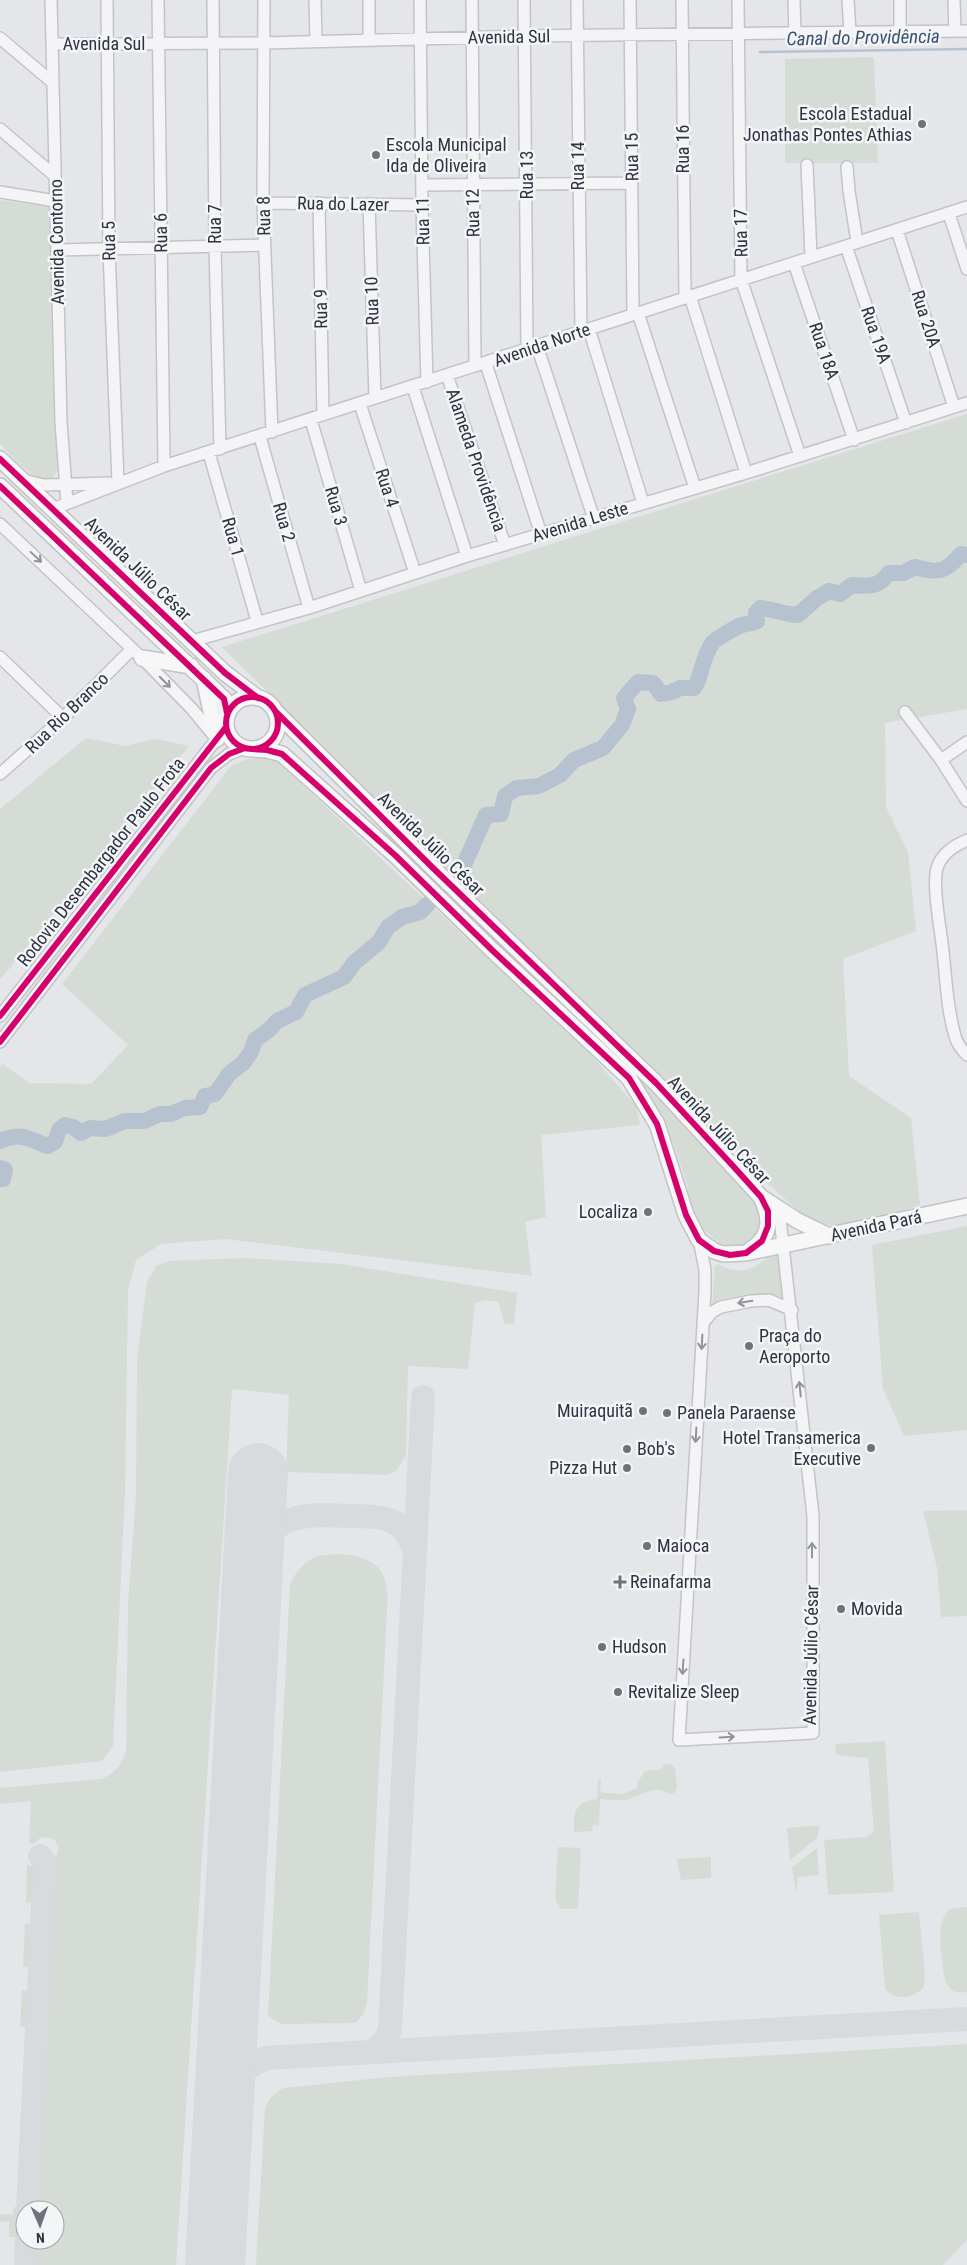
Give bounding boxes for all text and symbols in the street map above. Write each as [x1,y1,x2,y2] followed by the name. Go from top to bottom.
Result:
[467,25,551,48] street label: Avenida Sul
[786,25,940,50] water label: Canal do Providência
[63,33,145,54] street label: Avenida Sul
[743,103,912,145] place label: Escola Estadual Jonathas Pontes Athias
[916,118,928,130] marker: Escola Estadual Jonathas Pontes Athias
[672,125,693,173] street label: Rua 16
[621,132,642,182] street label: Rua 15
[386,134,507,176] place label: Escola Municipal Ida de Oliveira
[567,141,588,190] street label: Rua 14
[370,149,382,161] marker: Escola Municipal Ida de Oliveira
[516,151,537,199] street label: Rua 13
[45,179,68,305] street label: Avenida Contorno
[462,188,483,238] street label: Rua 12
[297,192,390,215] street label: Rua do Lazer
[253,196,274,236] street label: Rua 8
[412,196,433,246] street label: Rua 11
[204,204,225,244] street label: Rua 7
[730,208,751,258] street label: Rua 17
[150,213,171,253] street label: Rua 6
[98,221,119,261] street label: Rua 5
[360,276,383,326] street label: Rua 10
[907,287,946,351] street label: Rua 20A
[310,289,331,329] street label: Rua 9
[857,303,896,367] street label: Rua 19A
[491,318,593,371] street label: Avenida Norte
[805,319,844,383] street label: Rua 18A
[442,386,511,534] street label: Alameda Providência
[371,466,404,510] street label: Rua 4
[321,484,352,528] street label: Rua 3
[529,497,630,546] street label: Avenida Leste
[269,500,300,544] street label: Rua 2
[81,512,196,625] street label: Avenida Júlio César
[218,515,249,559] street label: Rua 1
[29,551,42,563] one-way arrow
[21,668,113,758] street label: Rua Rio Branco
[159,676,171,688] one-way arrow
[13,753,189,970] street label: Rodovia Desembargador Paulo Frota
[374,787,489,900] street label: Avenida Júlio César
[664,1071,775,1188] street label: Avenida Júlio César
[579,1201,638,1222] place label: Localiza
[642,1206,654,1218] marker: Localiza
[828,1206,923,1245] street label: Avenida Pará
[738,1298,754,1308] one-way arrow
[759,1325,830,1367] place label: Praça do Aeroporto
[698,1334,707,1350] one-way arrow
[743,1340,755,1352] marker: Praça do Aeroporto
[795,1381,805,1397] one-way arrow
[557,1400,633,1421] place label: Muiraquitã
[677,1402,796,1423] place label: Panela Paraense
[637,1405,649,1417] marker: Muiraquitã
[661,1407,673,1419] marker: Panela Paraense
[692,1427,701,1443] one-way arrow
[723,1427,861,1469] place label: Hotel Transamerica Executive
[637,1438,675,1459] place label: Bob's
[865,1442,877,1454] marker: Hotel Transamerica Executive
[621,1443,633,1455] marker: Bob's
[549,1457,617,1478] place label: Pizza Hut
[621,1462,633,1474] marker: Pizza Hut
[657,1535,709,1556] place label: Maioca
[641,1540,653,1552] marker: Maioca
[807,1543,817,1559] one-way arrow
[630,1571,711,1592] place label: Reinafarma
[614,1576,626,1588] marker: Reinafarma
[799,1584,822,1725] street label: Avenida Júlio César
[851,1598,903,1619] place label: Movida
[835,1603,847,1615] marker: Movida
[612,1636,667,1657] place label: Hudson
[596,1641,608,1653] marker: Hudson
[678,1659,687,1675] one-way arrow
[628,1681,740,1702] place label: Revitalize Sleep
[612,1686,624,1698] marker: Revitalize Sleep
[719,1733,735,1742] one-way arrow
[15,2200,65,2250] north arrow
[36,2230,45,2246] text: N

